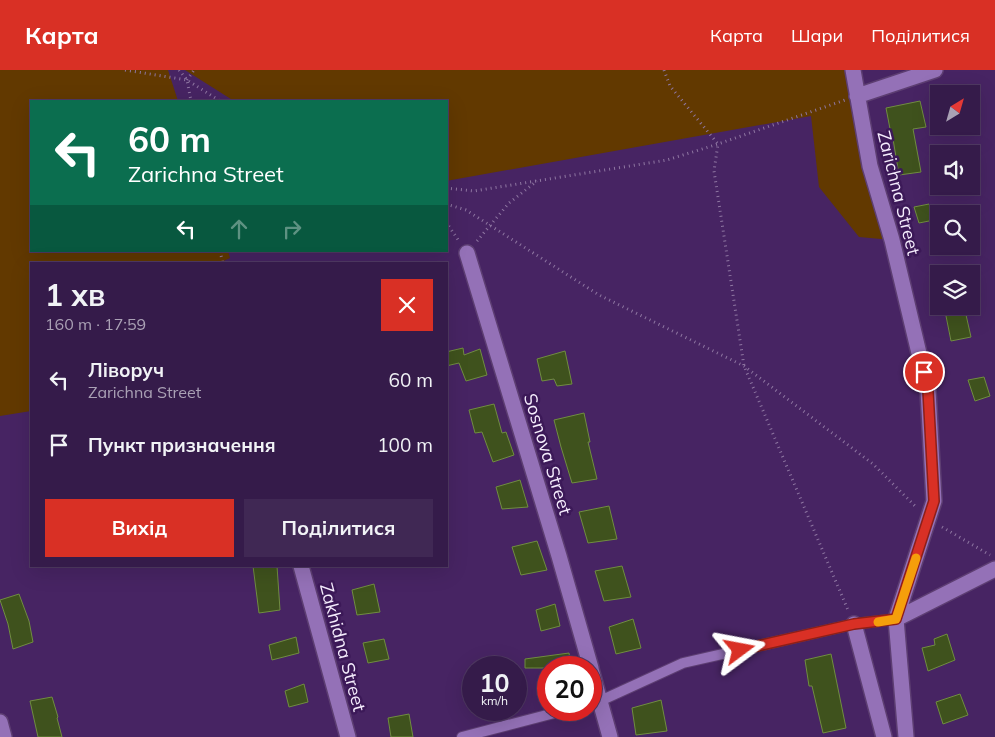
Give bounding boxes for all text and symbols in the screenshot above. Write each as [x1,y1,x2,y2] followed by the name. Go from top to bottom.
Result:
[25,20,99,50] text: Карта
[710,24,763,47] text: Карта
[791,24,843,47] text: Шари
[871,24,970,47] text: Поділитися
[930,85,980,135] north arrow
[930,85,980,315] map controls
[128,117,211,161] text: 60 m
[45,120,110,185] icon: left
[872,128,926,258] street label: Zarichna Street
[930,145,980,195] button: sound
[128,160,284,188] text: Zarichna Street
[930,205,980,255] button: search
[172,215,200,243] icon: left
[225,215,253,243] icon: ahead
[278,215,306,243] icon: right
[930,265,980,315] button: layers
[45,276,105,314] text: 1 хв
[381,279,433,331] button: close
[45,314,146,334] text: 160 m · 17:59
[903,351,945,393] pin
[88,358,164,382] text: Ліворуч
[910,358,938,386] icon: arrive
[45,366,73,394] icon: left
[389,368,433,392] text: 60 m
[88,382,201,402] text: Zarichna Street
[519,391,577,517] street label: Sosnova Street
[45,431,73,459] icon: arrive
[88,433,276,457] text: Пункт призначення
[377,433,433,457] text: 100 m
[45,499,234,557] button: Вихід
[244,499,433,557] button: Поділитися
[315,580,371,714] street label: Zakhidna Street
[713,623,765,675] position arrow
[537,656,602,721] speed limit sign: 20
[479,667,510,698] text: 10
[481,693,508,708] text: km/h

